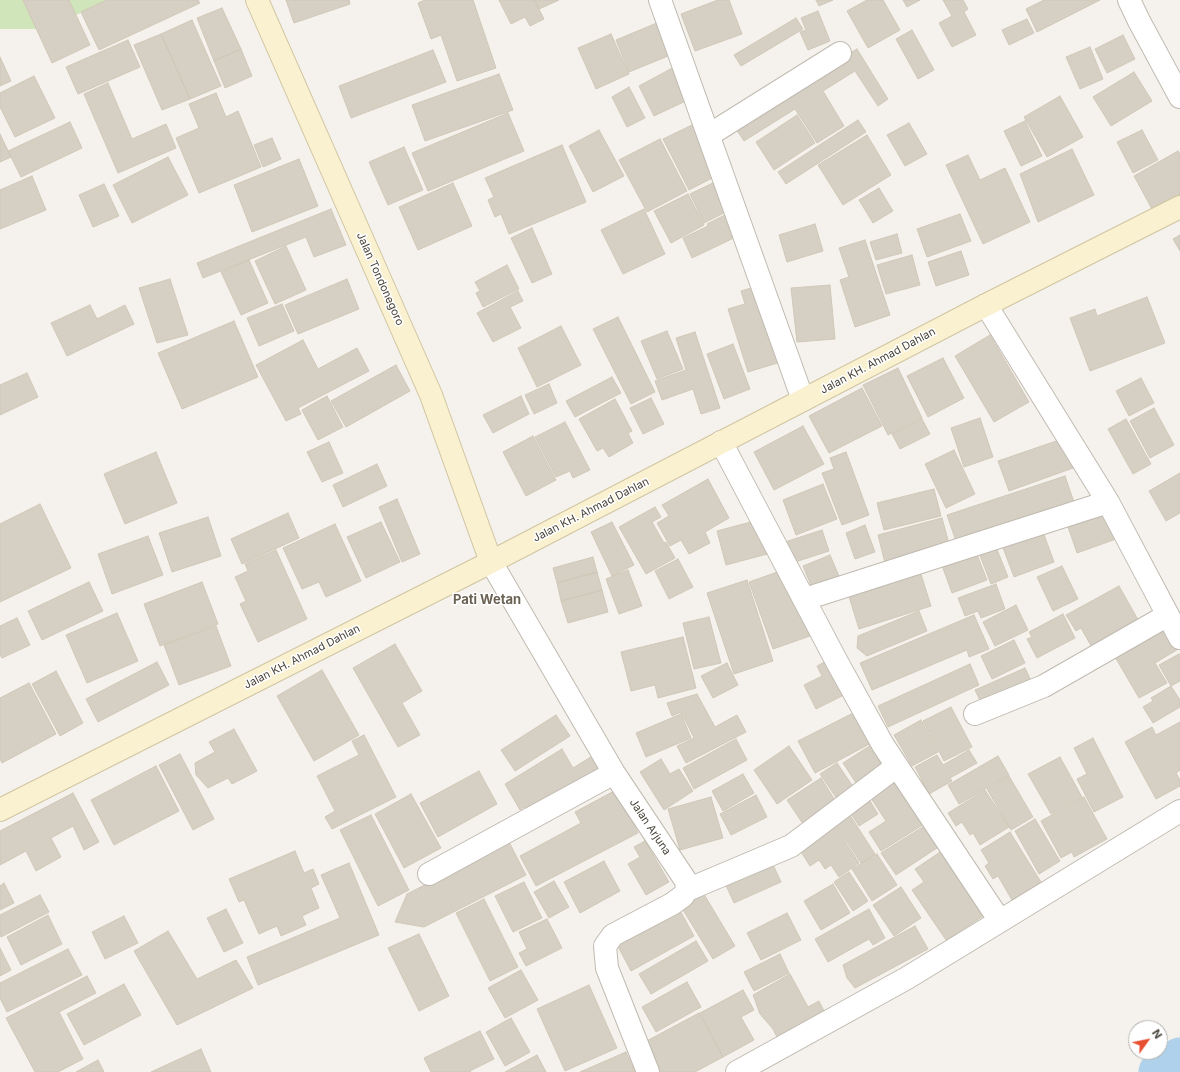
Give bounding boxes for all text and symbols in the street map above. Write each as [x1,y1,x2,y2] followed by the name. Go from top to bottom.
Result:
[354,230,406,328] street label: Jalan Tondonegoro
[818,325,938,397] street label: Jalan KH. Ahmad Dahlan
[531,475,651,545] street label: Jalan KH. Ahmad Dahlan
[453,592,521,608] district label: Pati Wetan
[242,622,362,692] street label: Jalan KH. Ahmad Dahlan
[626,797,674,857] street label: Jalan Arjuna
[1128,1020,1168,1060] north arrow
[1149,1027,1165,1041] text: N

